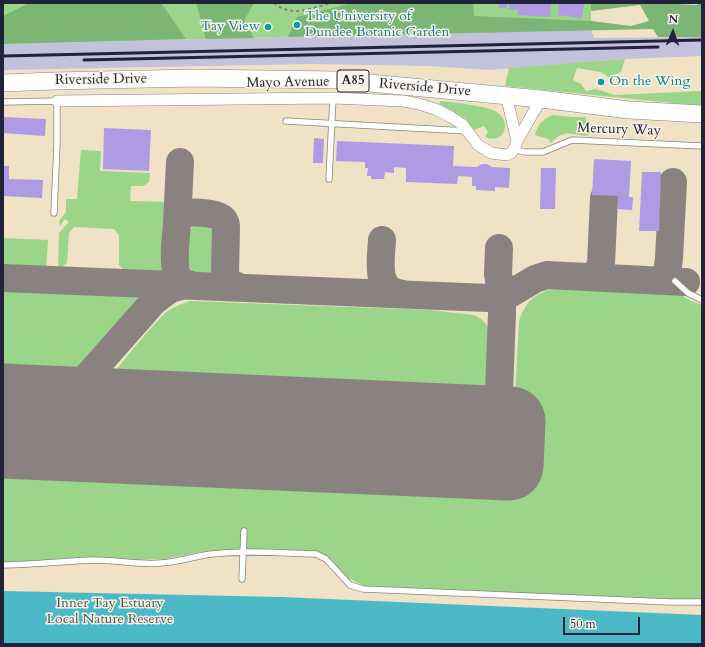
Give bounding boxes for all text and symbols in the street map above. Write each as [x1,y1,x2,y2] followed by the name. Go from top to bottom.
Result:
[305,9,450,42] place label: The University of Dundee Botanic Garden
[653,12,693,52] north arrow
[668,12,678,27] text: N
[201,19,260,35] place label: Tay View
[292,20,302,30] marker: The University of Dundee Botanic Garden
[263,22,273,32] marker: Tay View
[337,70,369,92] road number: A85
[55,71,147,89] street label: Riverside Drive
[246,74,330,92] street label: Mayo Avenue
[609,74,690,90] place label: On the Wing
[378,76,472,100] street label: Riverside Drive
[596,77,606,87] marker: On the Wing
[577,120,661,140] street label: Mercury Way
[47,596,173,628] park label: Inner Tay Estuary Local Nature Reserve
[565,609,642,635] scale bar
[570,616,596,632] text: 50 m

